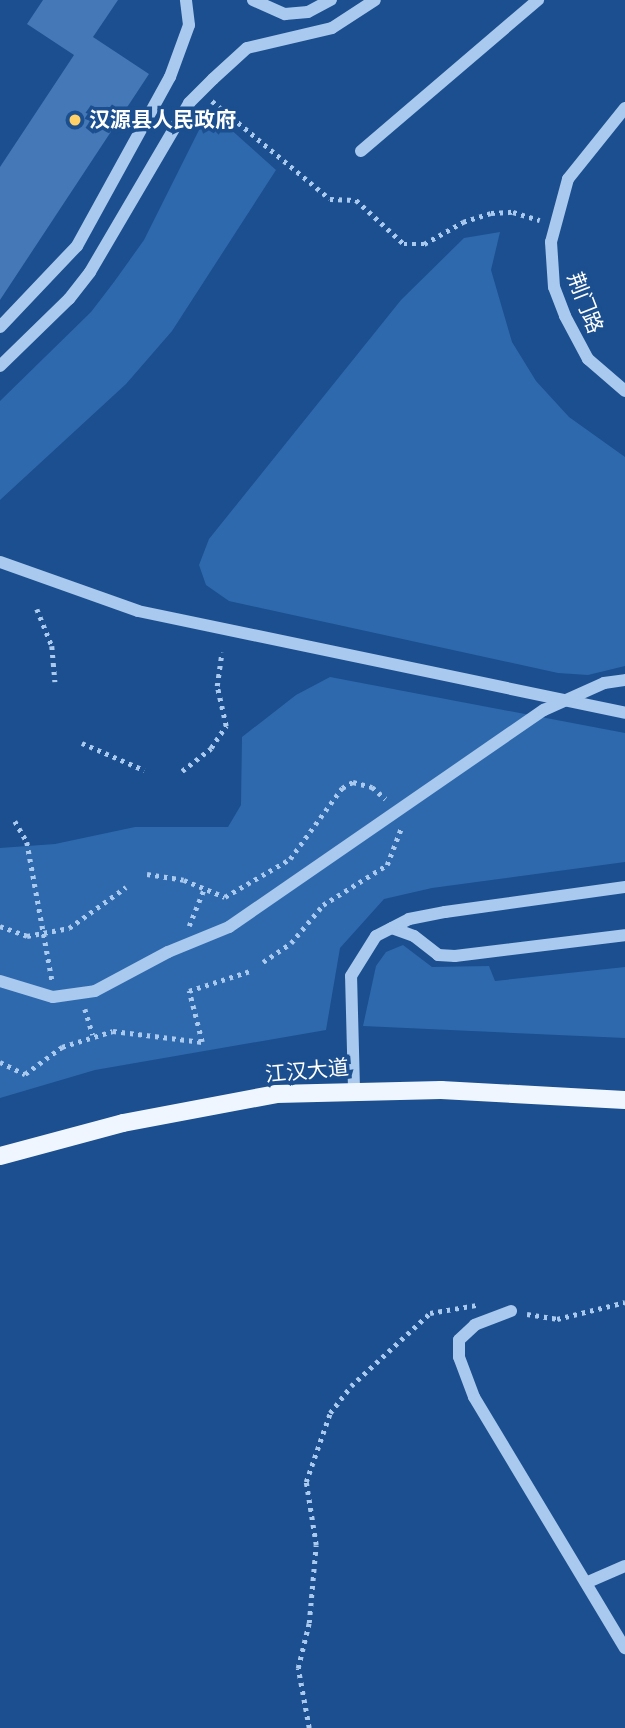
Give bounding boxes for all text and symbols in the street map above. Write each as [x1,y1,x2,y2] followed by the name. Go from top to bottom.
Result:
[89,107,236,133] place label: 汉源县人民政府
[67,112,83,128] marker: 汉源县人民政府
[562,269,608,337] street label: 荆门路
[264,1055,350,1087] street label: 江汉大道

